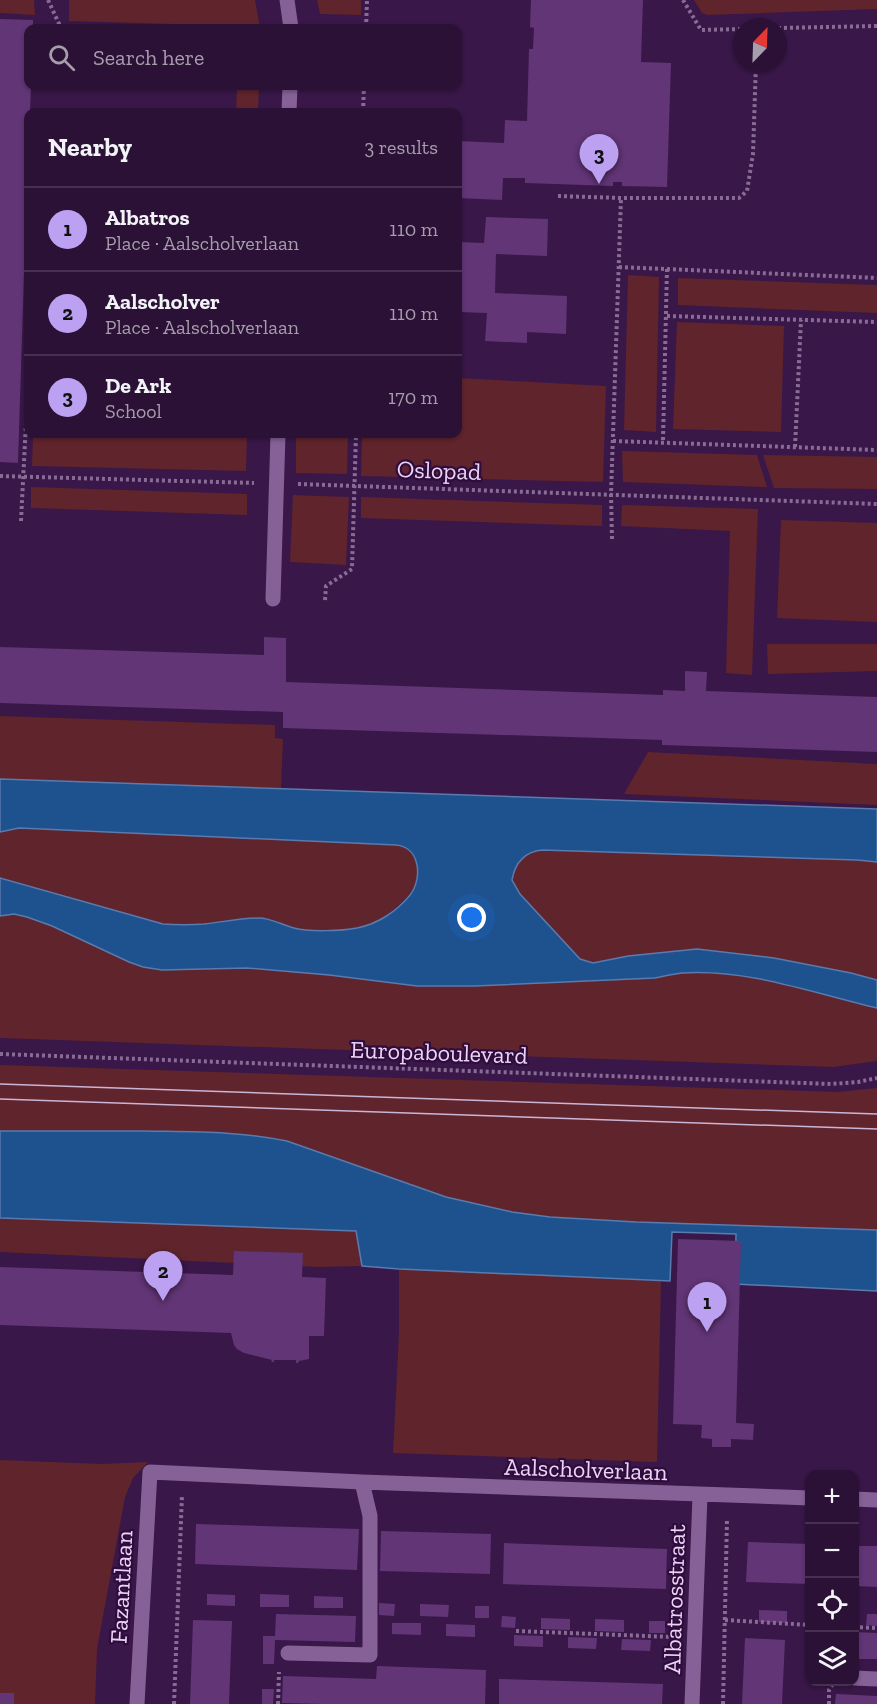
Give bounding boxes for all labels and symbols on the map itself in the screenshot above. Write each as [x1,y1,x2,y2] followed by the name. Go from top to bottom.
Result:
[733,18,787,72] north arrow
[580,134,618,184] pin: 3
[396,454,482,486] street label: Oslopad
[457,903,486,932] your location
[350,1034,528,1070] street label: Europaboulevard
[144,1252,182,1301] pin: 2
[688,1282,726,1332] pin: 1
[504,1452,668,1486] street label: Aalscholverlaan
[657,1524,691,1674] street label: Albatrosstraat
[104,1529,138,1644] street label: Fazantlaan

